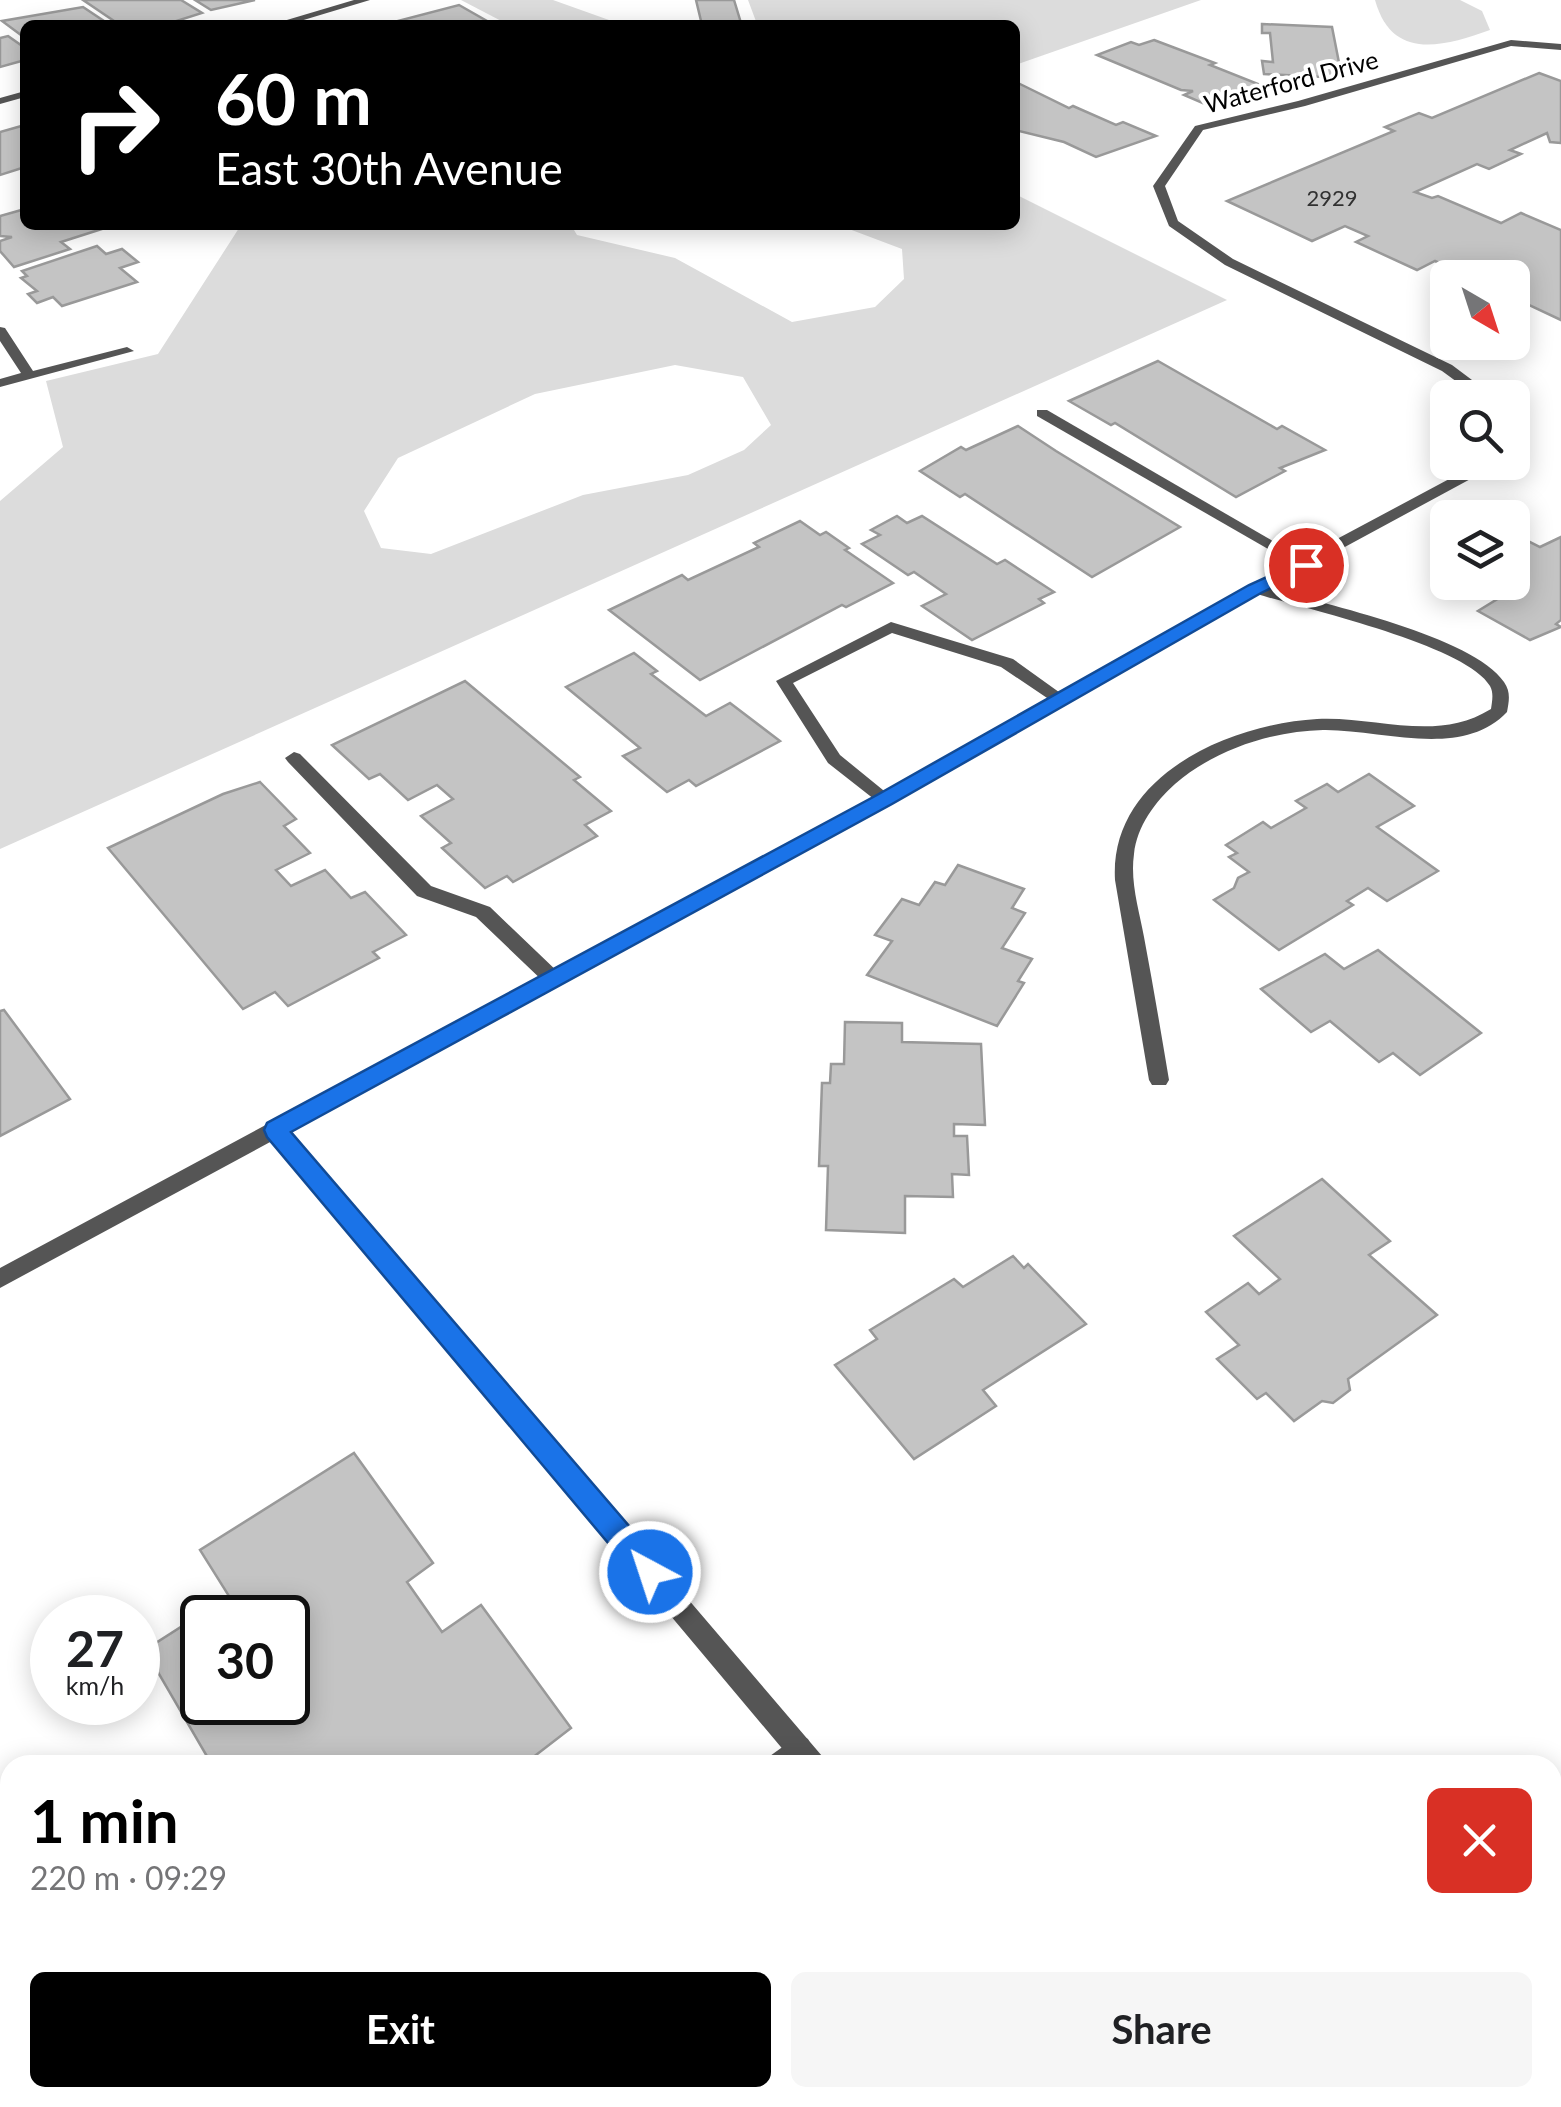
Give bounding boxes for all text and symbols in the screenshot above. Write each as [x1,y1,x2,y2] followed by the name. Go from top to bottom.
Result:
[1201,43,1381,119] street label: Waterford Drive
[215,56,372,140] text: 60 m
[50,60,180,190] icon: right
[215,141,563,195] text: East 30th Avenue
[1306,184,1358,211] house number: 2929
[1430,260,1530,360] north arrow
[1430,260,1530,600] map controls
[1430,380,1530,480] button: search
[1430,500,1530,600] button: layers
[1264,523,1349,608] pin
[1279,538,1334,593] icon: arrive
[598,1520,702,1624] position arrow
[180,1595,310,1725] speed limit sign: 30
[66,1618,124,1678] text: 27
[66,1670,124,1700] text: km/h
[30,1784,179,1856] text: 1 min
[1427,1788,1532,1893] button: close
[30,1858,227,1897] text: 220 m · 09:29
[30,1972,771,2087] button: Exit
[791,1972,1532,2087] button: Share

